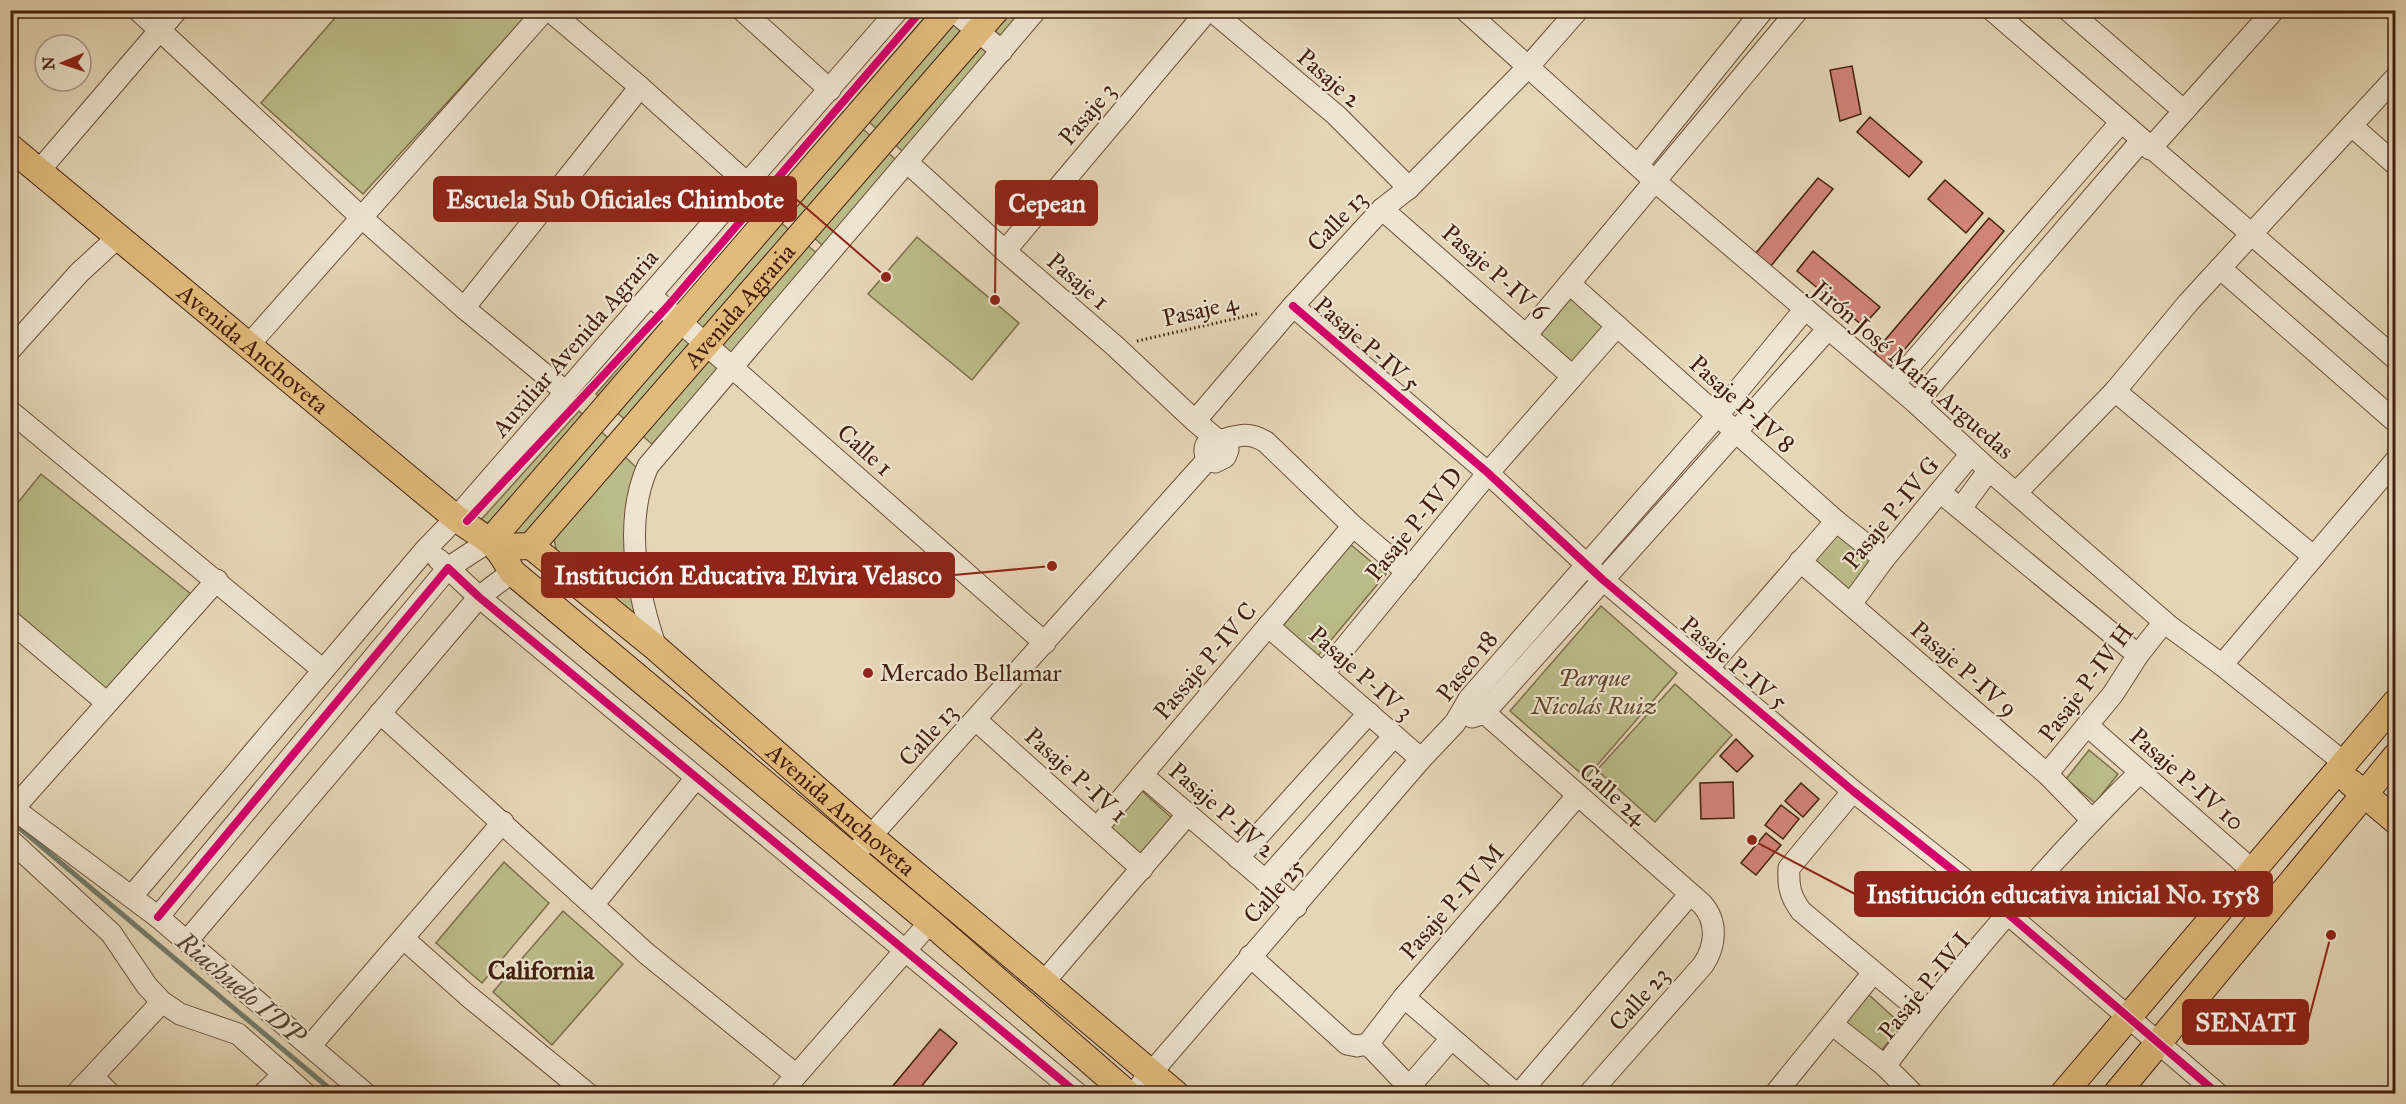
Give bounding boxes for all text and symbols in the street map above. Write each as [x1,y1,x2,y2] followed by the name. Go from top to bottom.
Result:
[33,33,93,93] north arrow
[1291,42,1367,114] street label: Pasaje 2
[39,56,58,71] text: N
[1052,76,1122,152] street label: Pasaje 3
[434,177,796,221] callout: Escuela Sub Oficiales Chimbote
[996,181,1097,225] callout: Cepean
[446,183,784,215] text: Escuela Sub Oficiales Chimbote
[1301,184,1373,258] street label: Calle 13
[1008,187,1086,219] text: Cepean
[1436,218,1555,327] street label: Pasaje P-IV 6
[676,237,802,375] street label: Avenida Agraria
[485,242,665,444] street label: Auxiliar Avenida Agraria
[1041,246,1115,316] street label: Pasaje 1
[1804,272,2020,466] street label: Jirón José María Arguedas
[170,277,335,421] street label: Avenida Anchoveta
[1159,287,1241,333] street label: Pasaje 4
[1308,290,1426,398] street label: Pasaje P-IV 5
[1683,349,1801,459] street label: Pasaje P-IV 8
[831,417,899,483] street label: Calle 1
[1836,450,1946,576] street label: Pasaje P-IV G
[1359,461,1469,587] street label: Pasaje P-IV D
[542,553,954,597] callout: Institución Educativa Elvira Velasco
[554,559,942,591] text: Institución Educativa Elvira Velasco
[1147,596,1263,726] street label: Passaje P-IV C
[1674,610,1794,716] street label: Pasaje P-IV 5
[1904,614,2024,724] street label: Pasaje P-IV 9
[2032,618,2140,748] street label: Pasaje P-IV H
[1303,619,1419,727] street label: Pasaje P-IV 3
[1430,624,1504,708] street label: Paseo 18
[880,658,1061,688] place label: Mercado Bellamar
[1529,663,1657,721] park label: Parque Nicolás Ruiz
[861,666,875,680] marker: Mercado Bellamar
[892,698,964,772] street label: Calle 13
[1018,721,1134,829] street label: Pasaje P-IV 1
[2123,721,2251,837] street label: Pasaje P-IV 10
[759,736,922,883] street label: Avenida Anchoveta
[1163,756,1281,864] street label: Pasaje P-IV 2
[1573,757,1653,832] street label: Calle 24
[1394,838,1510,966] street label: Pasaje P-IV M
[1237,852,1311,930] street label: Calle 25
[1855,872,2272,916] callout: Institución educativa inicial No. 1558
[1866,878,2260,910] text: Institución educativa inicial No. 1558
[169,924,313,1052] water label: Riachuelo IDP
[1872,926,1976,1046] street label: Pasaje P-IV I
[488,954,595,986] district label: California
[1602,961,1676,1037] street label: Calle 23
[2183,1000,2308,1044] callout: SENATI
[2195,1006,2297,1038] text: SENATI

